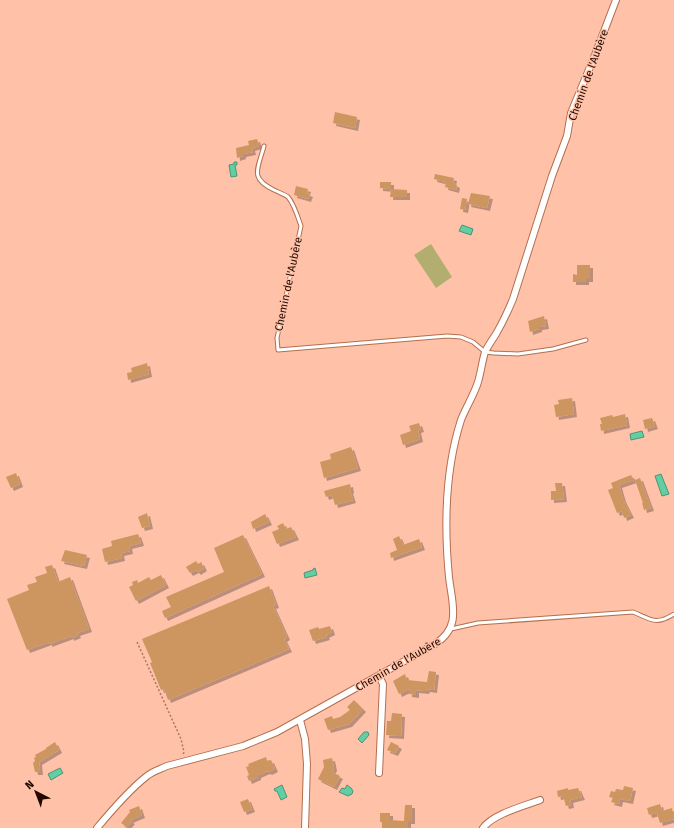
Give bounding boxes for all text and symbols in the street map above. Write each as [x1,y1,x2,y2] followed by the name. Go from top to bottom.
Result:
[566,28,611,123] street label: Chemin de l'Aubère
[272,236,305,332] street label: Chemin de l'Aubère
[353,635,443,694] street label: Chemin de l'Aubère
[16,772,56,812] north arrow
[23,778,37,792] text: N

